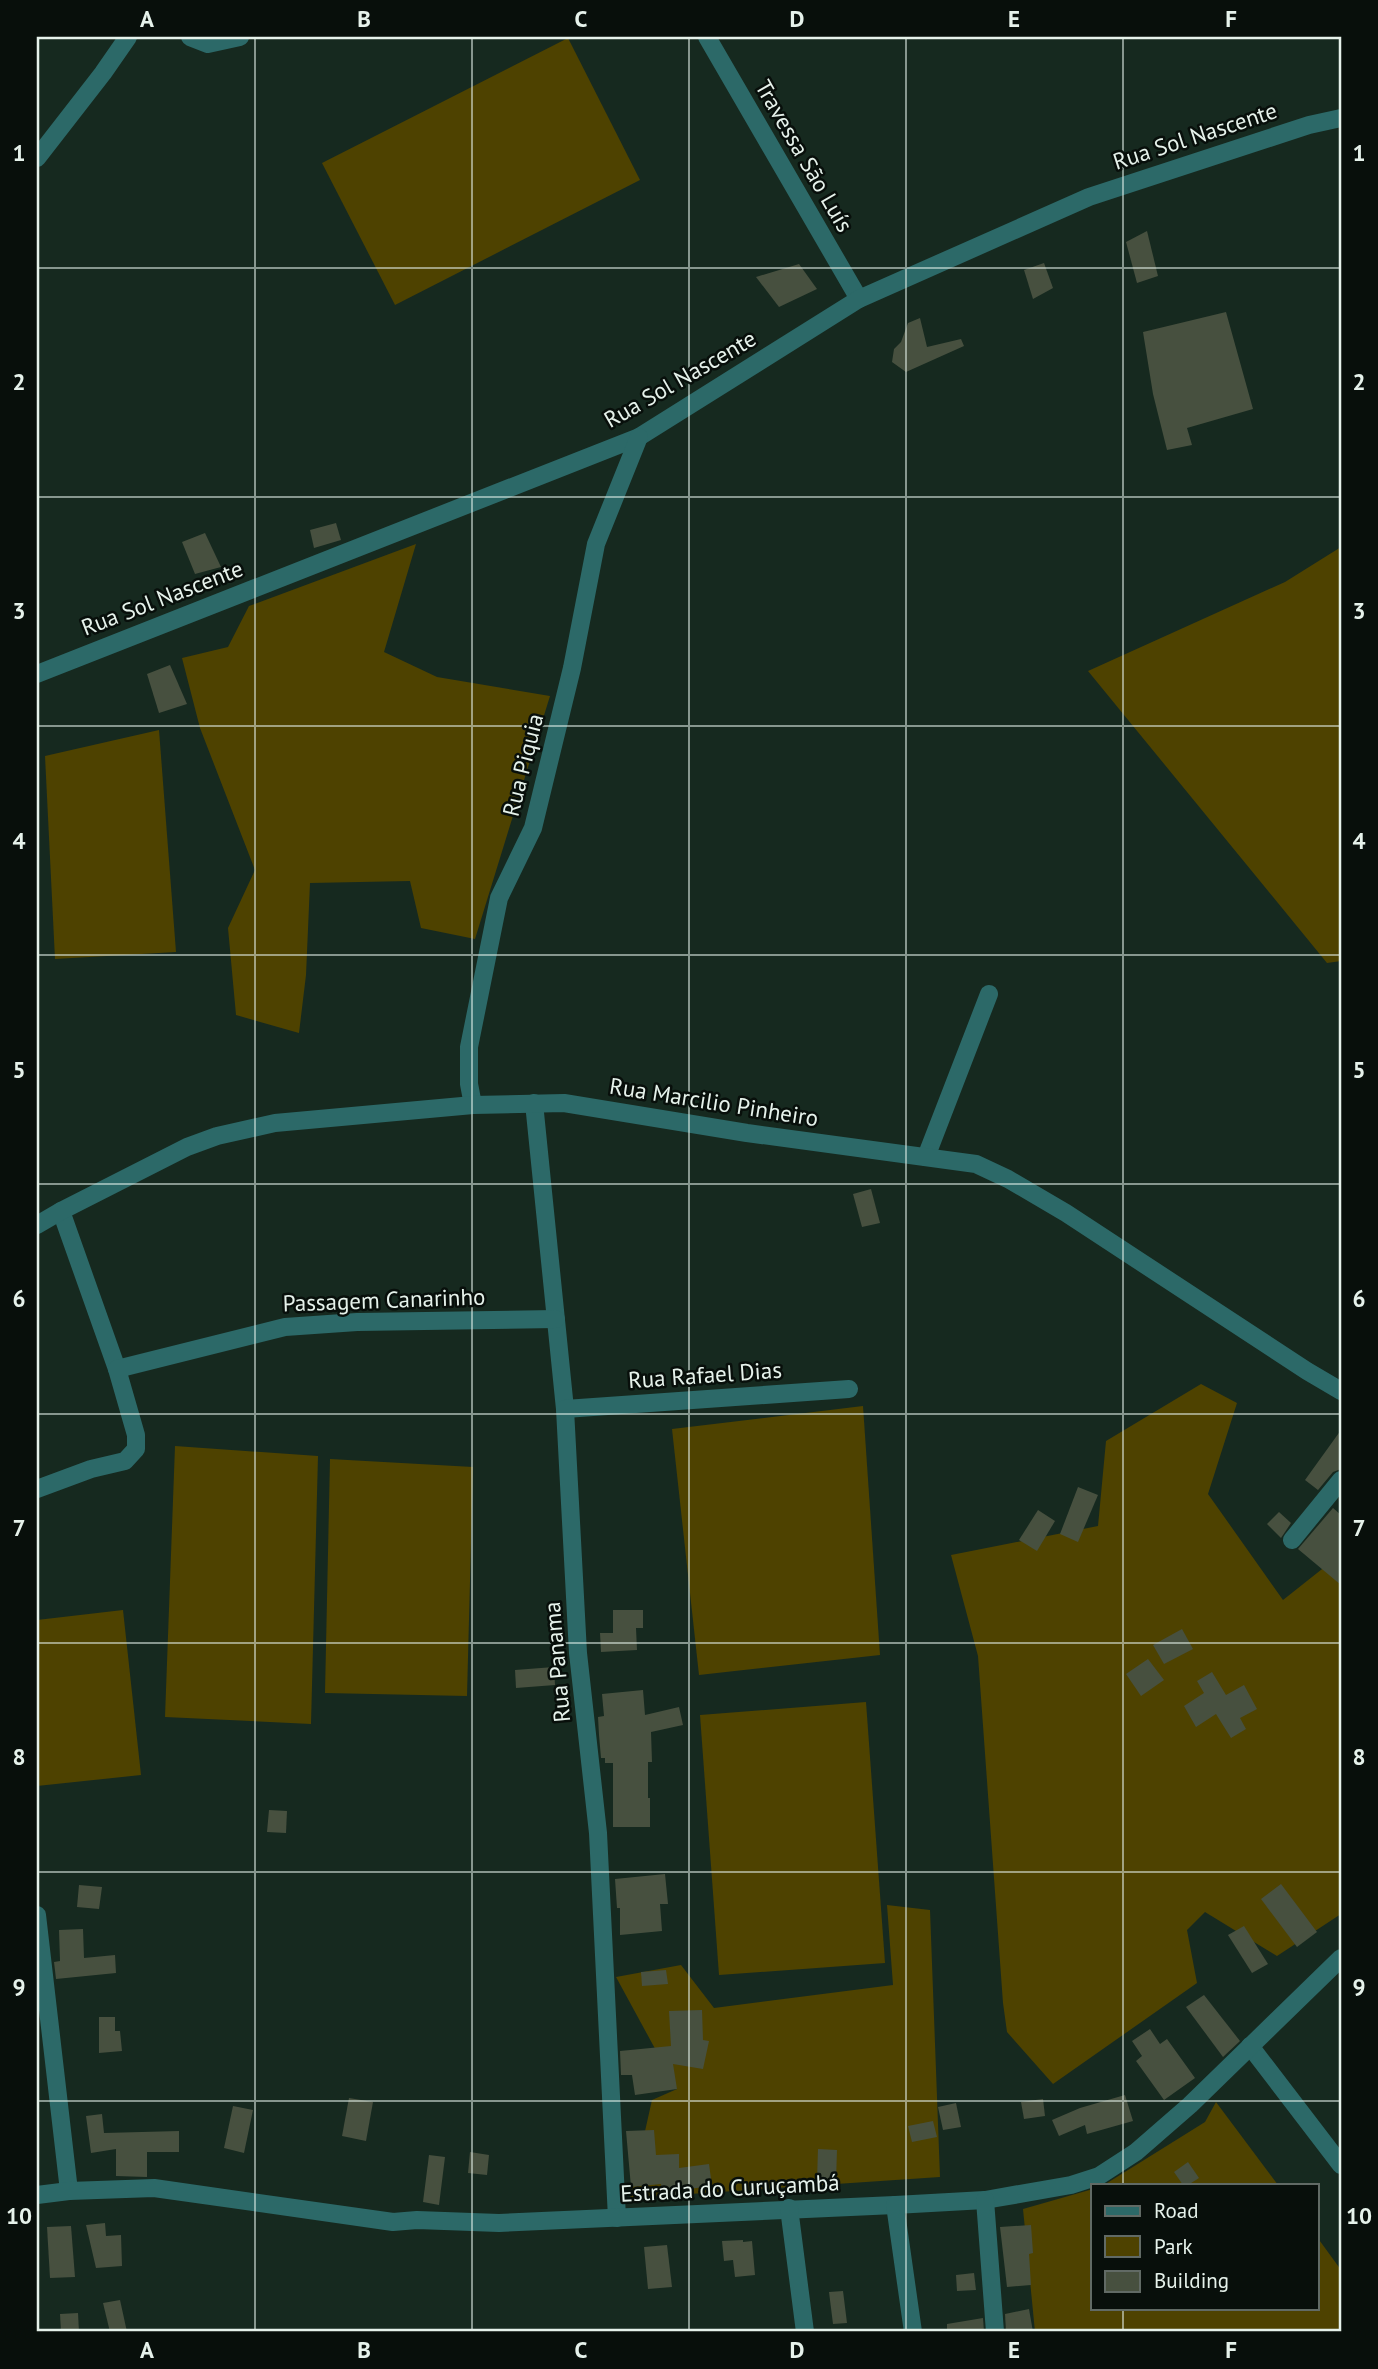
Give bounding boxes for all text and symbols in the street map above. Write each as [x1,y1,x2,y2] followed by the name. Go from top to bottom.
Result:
[140,4,154,33] text: A
[357,4,371,33] text: B
[575,4,588,33] text: C
[790,4,804,33] text: D
[1008,4,1020,33] text: E
[1225,4,1237,33] text: F
[749,75,860,237] street label: Travessa São Luís
[1109,95,1281,176] street label: Rua Sol Nascente
[12,138,26,167] text: 1
[1352,138,1366,167] text: 1
[599,323,761,434] street label: Rua Sol Nascente
[12,367,26,396] text: 2
[1352,367,1366,396] text: 2
[77,553,247,642] street label: Rua Sol Nascente
[12,596,26,625] text: 3
[1352,596,1366,625] text: 3
[496,711,549,819] street label: Rua Piquia
[12,826,26,855] text: 4
[1352,826,1366,855] text: 4
[12,1055,26,1084] text: 5
[1352,1055,1366,1084] text: 5
[608,1071,820,1132] street label: Rua Marcilio Pinheiro
[282,1281,486,1318] street label: Passagem Canarinho
[12,1284,26,1313] text: 6
[1352,1284,1366,1313] text: 6
[627,1355,783,1394] street label: Rua Rafael Dias
[12,1513,26,1542] text: 7
[1352,1513,1366,1542] text: 7
[537,1601,576,1724] street label: Rua Panama
[12,1742,26,1771] text: 8
[1352,1742,1366,1771] text: 8
[12,1972,26,2001] text: 9
[1352,1972,1366,2001] text: 9
[620,2167,840,2208] street label: Estrada do Curuçambá
[1091,2184,1318,2310] legend
[1154,2197,1198,2224] text: Road
[6,2201,32,2230] text: 10
[1346,2201,1372,2230] text: 10
[1154,2233,1193,2260] text: Park
[1154,2267,1229,2294] text: Building
[140,2335,154,2364] text: A
[357,2335,371,2364] text: B
[575,2335,588,2364] text: C
[790,2335,804,2364] text: D
[1008,2335,1020,2364] text: E
[1225,2335,1237,2364] text: F

